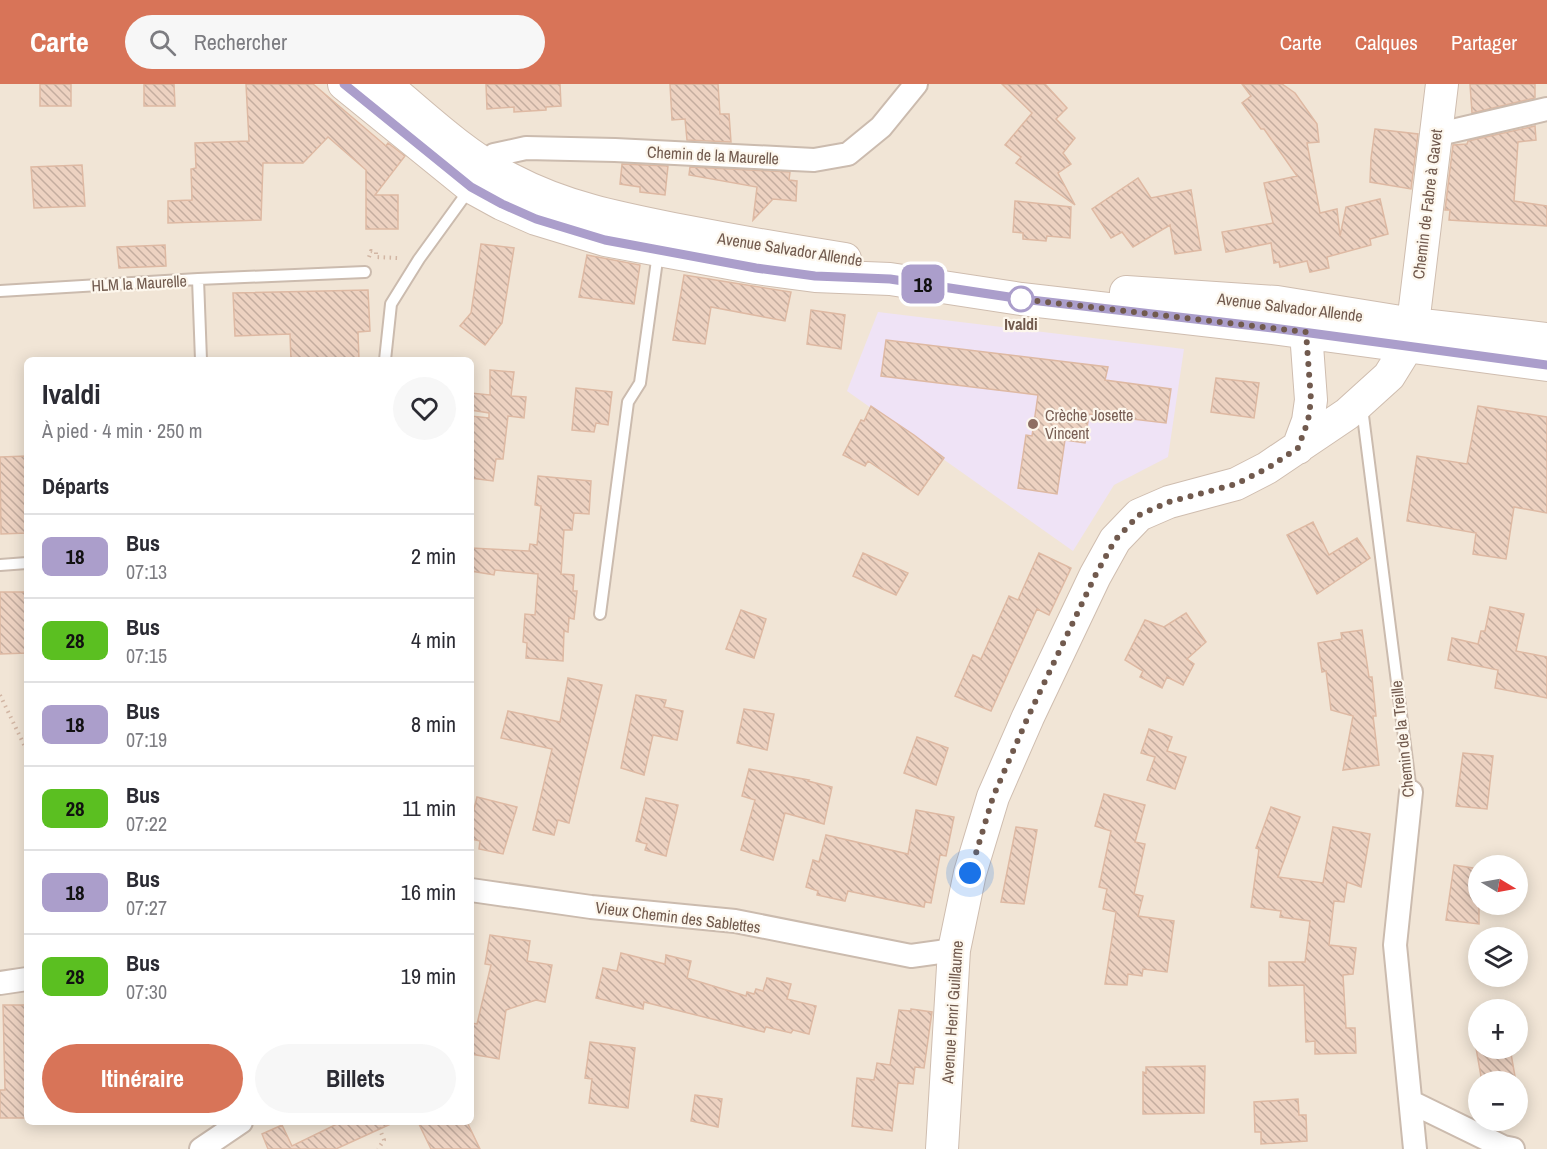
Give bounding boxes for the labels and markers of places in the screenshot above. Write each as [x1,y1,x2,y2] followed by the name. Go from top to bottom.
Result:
[1008,286,1034,312] marker: Ivaldi
[1004,313,1038,335] place label: Ivaldi
[1045,404,1133,444] place label: Crèche Josette Vincent
[1026,417,1040,431] marker: Crèche Josette Vincent

